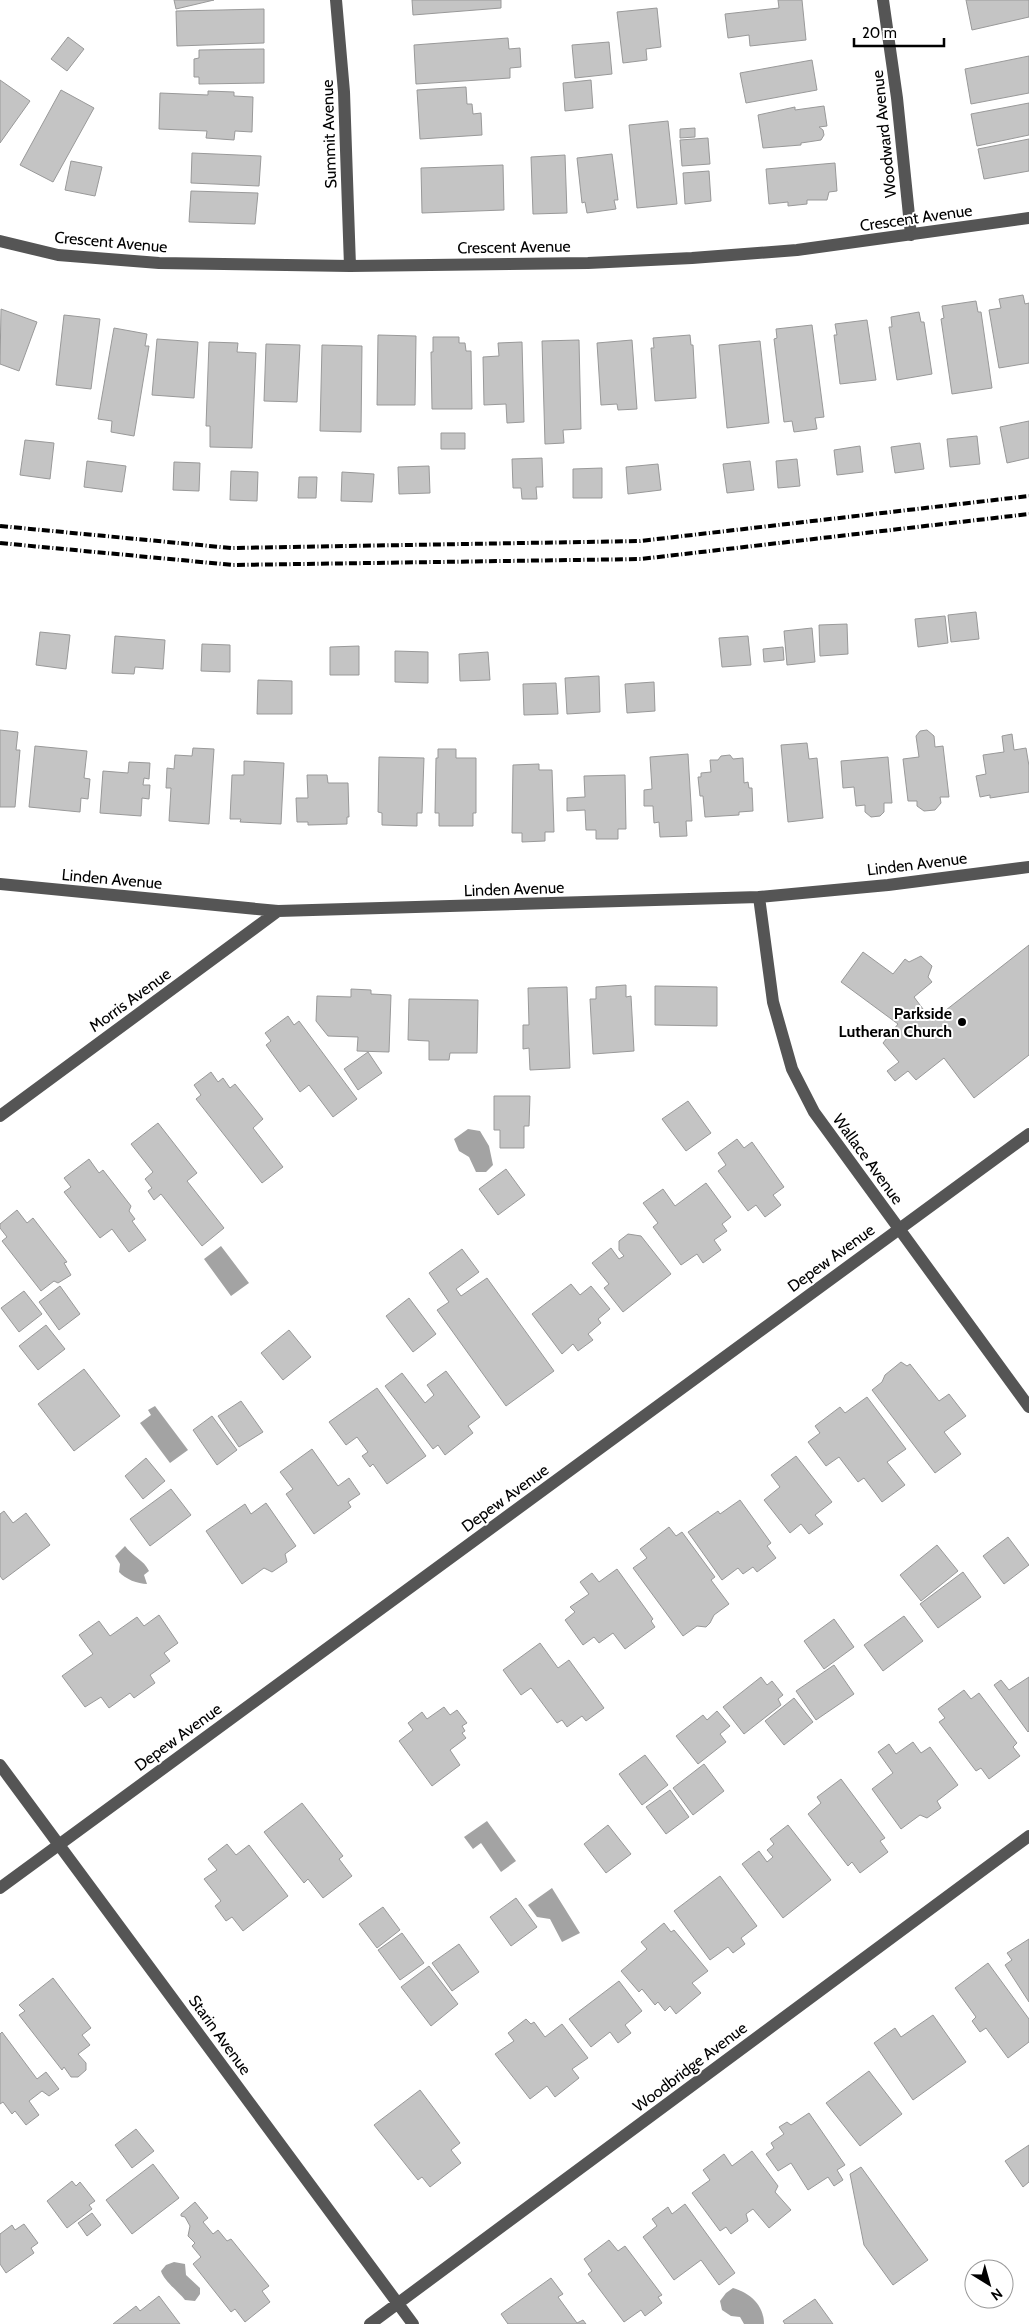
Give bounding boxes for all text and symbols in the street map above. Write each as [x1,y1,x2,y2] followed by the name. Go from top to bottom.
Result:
[854,15,944,47] scale bar
[862,24,897,42] text: 20 m
[868,69,900,199] street label: Woodward Avenue
[318,79,340,189] street label: Summit Avenue
[859,201,973,235] street label: Crescent Avenue
[54,228,168,256] street label: Crescent Avenue
[457,237,571,257] street label: Crescent Avenue
[866,848,968,880] street label: Linden Avenue
[61,865,163,893] street label: Linden Avenue
[463,878,565,900] street label: Linden Avenue
[86,964,174,1036] street label: Morris Avenue
[839,1004,952,1041] place label: Parkside Lutheran Church
[956,1016,968,1028] marker: Parkside Lutheran Church
[829,1110,907,1208] street label: Wallace Avenue
[784,1220,878,1296] street label: Depew Avenue
[458,1460,552,1536] street label: Depew Avenue
[131,1699,225,1775] street label: Depew Avenue
[185,1991,255,2079] street label: Starin Avenue
[629,2018,751,2116] street label: Woodbridge Avenue
[964,2259,1014,2309] north arrow
[987,2284,1006,2305] text: N

